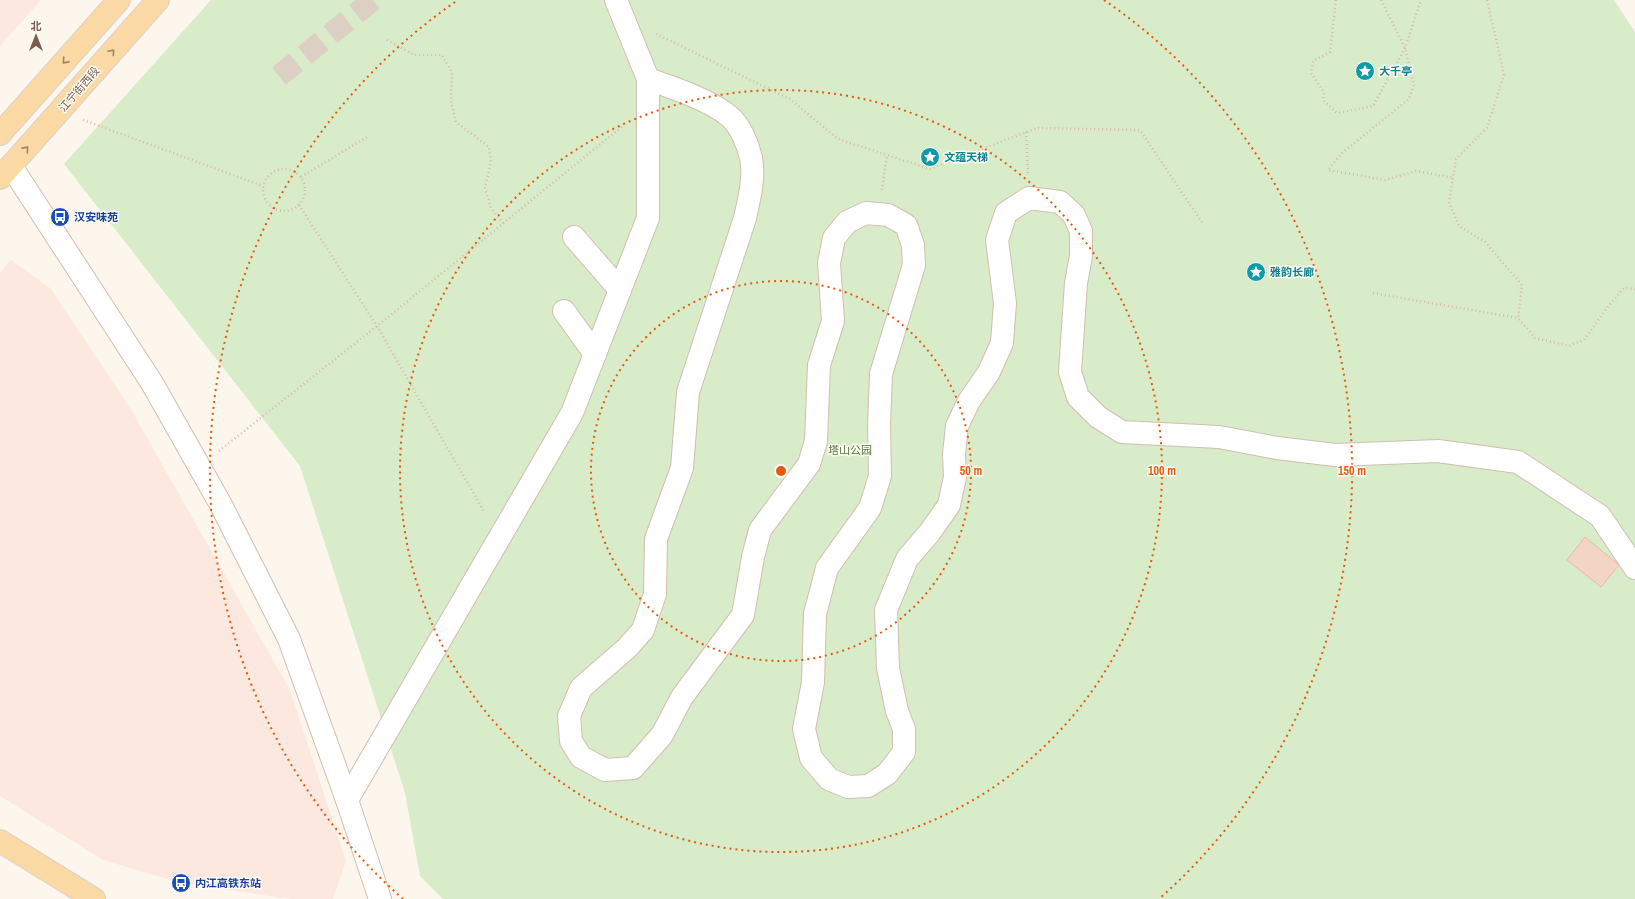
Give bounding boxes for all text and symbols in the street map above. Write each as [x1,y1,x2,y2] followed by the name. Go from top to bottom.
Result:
[16,16,56,56] north arrow
[31,19,42,33] text: 北
[108,49,115,56] one-way arrow
[63,56,70,63] one-way arrow
[1354,60,1376,82] place icon: 大千亭
[56,64,102,114] street label: 江宁街西段
[1379,64,1412,78] place label: 大千亭
[21,146,29,154] one-way arrow
[919,146,941,168] place icon: 文蕴天梯
[944,150,988,164] place label: 文蕴天梯
[49,206,71,228] bus stop icon: 汉安味苑
[74,210,118,224] place label: 汉安味苑
[1245,261,1267,283] place icon: 雅韵长廊
[1270,265,1314,279] place label: 雅韵长廊
[828,443,872,457] park label: 塔山公园
[960,463,982,479] text: 50 m
[1148,463,1176,479] text: 100 m
[1338,463,1366,479] text: 150 m
[774,464,788,478] centre of rings
[170,872,192,894] bus stop icon: 内江高铁东站
[195,876,261,890] place label: 内江高铁东站

